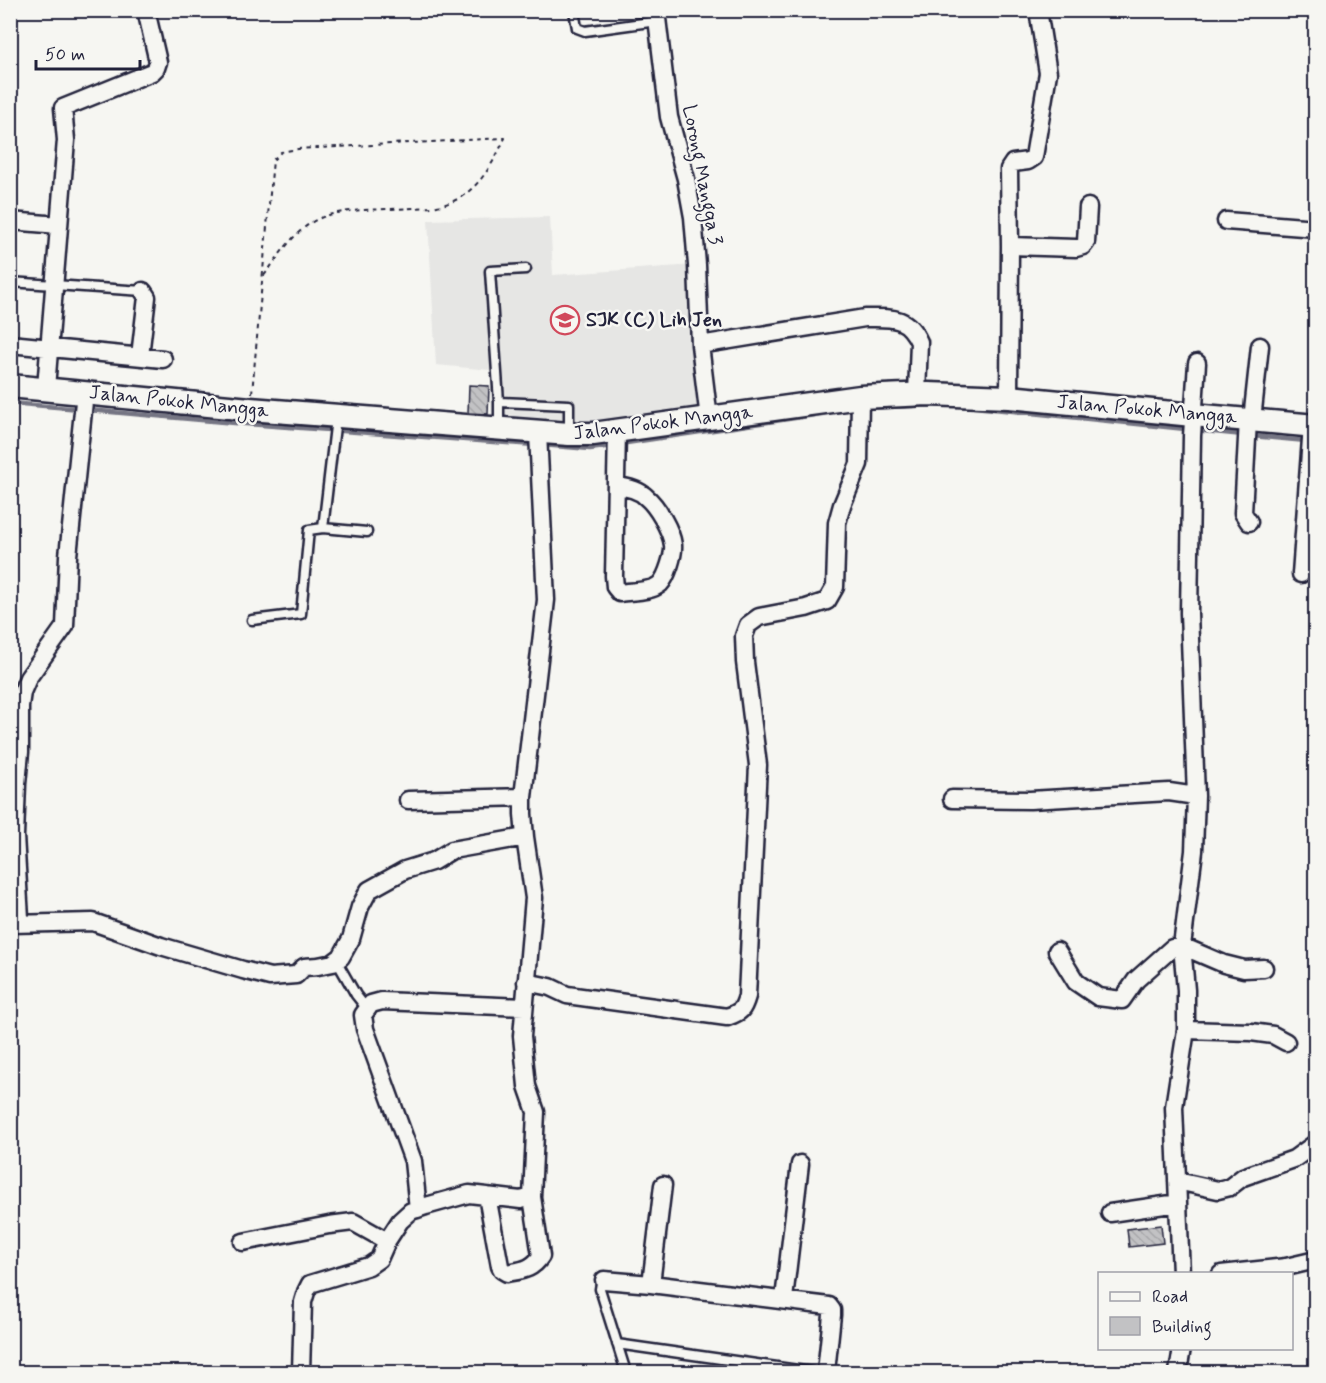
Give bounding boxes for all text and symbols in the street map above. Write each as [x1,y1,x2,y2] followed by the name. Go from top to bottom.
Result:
[36,33,140,71] scale bar
[45,43,85,67] text: 50 m
[673,103,729,248] street label: Lorong Mangga 3
[549,304,581,336] school or university icon: SJK (C) Lih Jen
[586,307,722,334] place label: SJK (C) Lih Jen
[88,379,271,426] street label: Jalan Pokok Mangga
[1056,389,1239,432] street label: Jalan Pokok Mangga
[572,398,755,448] street label: Jalan Pokok Mangga
[1098,1272,1293,1350] legend
[1152,1285,1188,1309] text: Road
[1152,1315,1212,1341] text: Building

